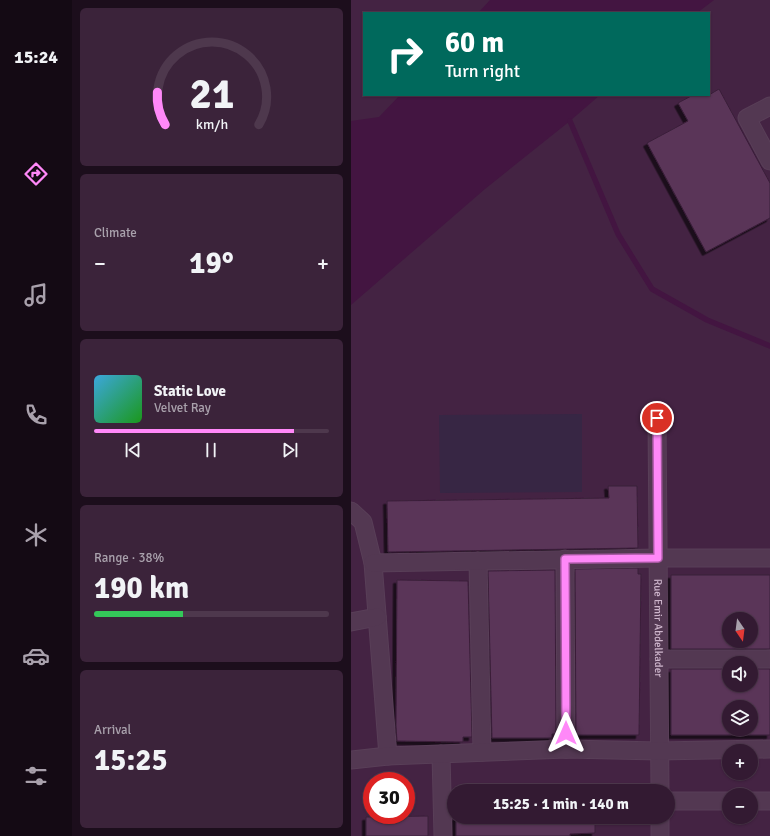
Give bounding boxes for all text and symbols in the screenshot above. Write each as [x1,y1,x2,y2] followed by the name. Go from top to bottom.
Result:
[445,26,504,60] text: 60 m
[379,28,431,80] icon: right
[14,46,58,68] text: 15:24
[445,60,520,82] text: Turn right
[189,69,234,120] text: 21
[195,115,228,132] text: km/h
[22,160,50,188] icon: directions
[94,225,137,241] text: Climate
[189,245,234,282] text: 19°
[94,250,106,277] text: −
[317,250,329,277] text: +
[22,281,50,309] icon: music
[154,382,226,400] text: Static Love
[154,400,211,416] text: Velvet Ray
[22,401,50,429] icon: phone
[640,401,674,435] pin
[646,407,668,429] icon: arrive
[122,439,144,461] icon: previous
[200,439,222,461] icon: pause
[279,439,301,461] icon: next
[22,521,50,549] icon: climate
[94,550,164,566] text: Range · 38%
[94,570,189,607] text: 190 km
[652,579,666,677] street label: Rue Emir Abdelkader
[722,612,758,648] north arrow
[722,612,758,824] map controls
[22,642,50,670] icon: car
[722,656,758,692] button: sound
[722,700,758,736] button: layers
[545,712,587,754] position arrow
[94,722,131,738] text: Arrival
[94,742,168,779] text: 15:25
[722,744,758,780] button: +
[22,762,50,790] icon: filters
[363,772,415,824] speed limit sign: 30
[722,788,758,824] button: −
[493,795,629,813] text: 15:25 · 1 min · 140 m

